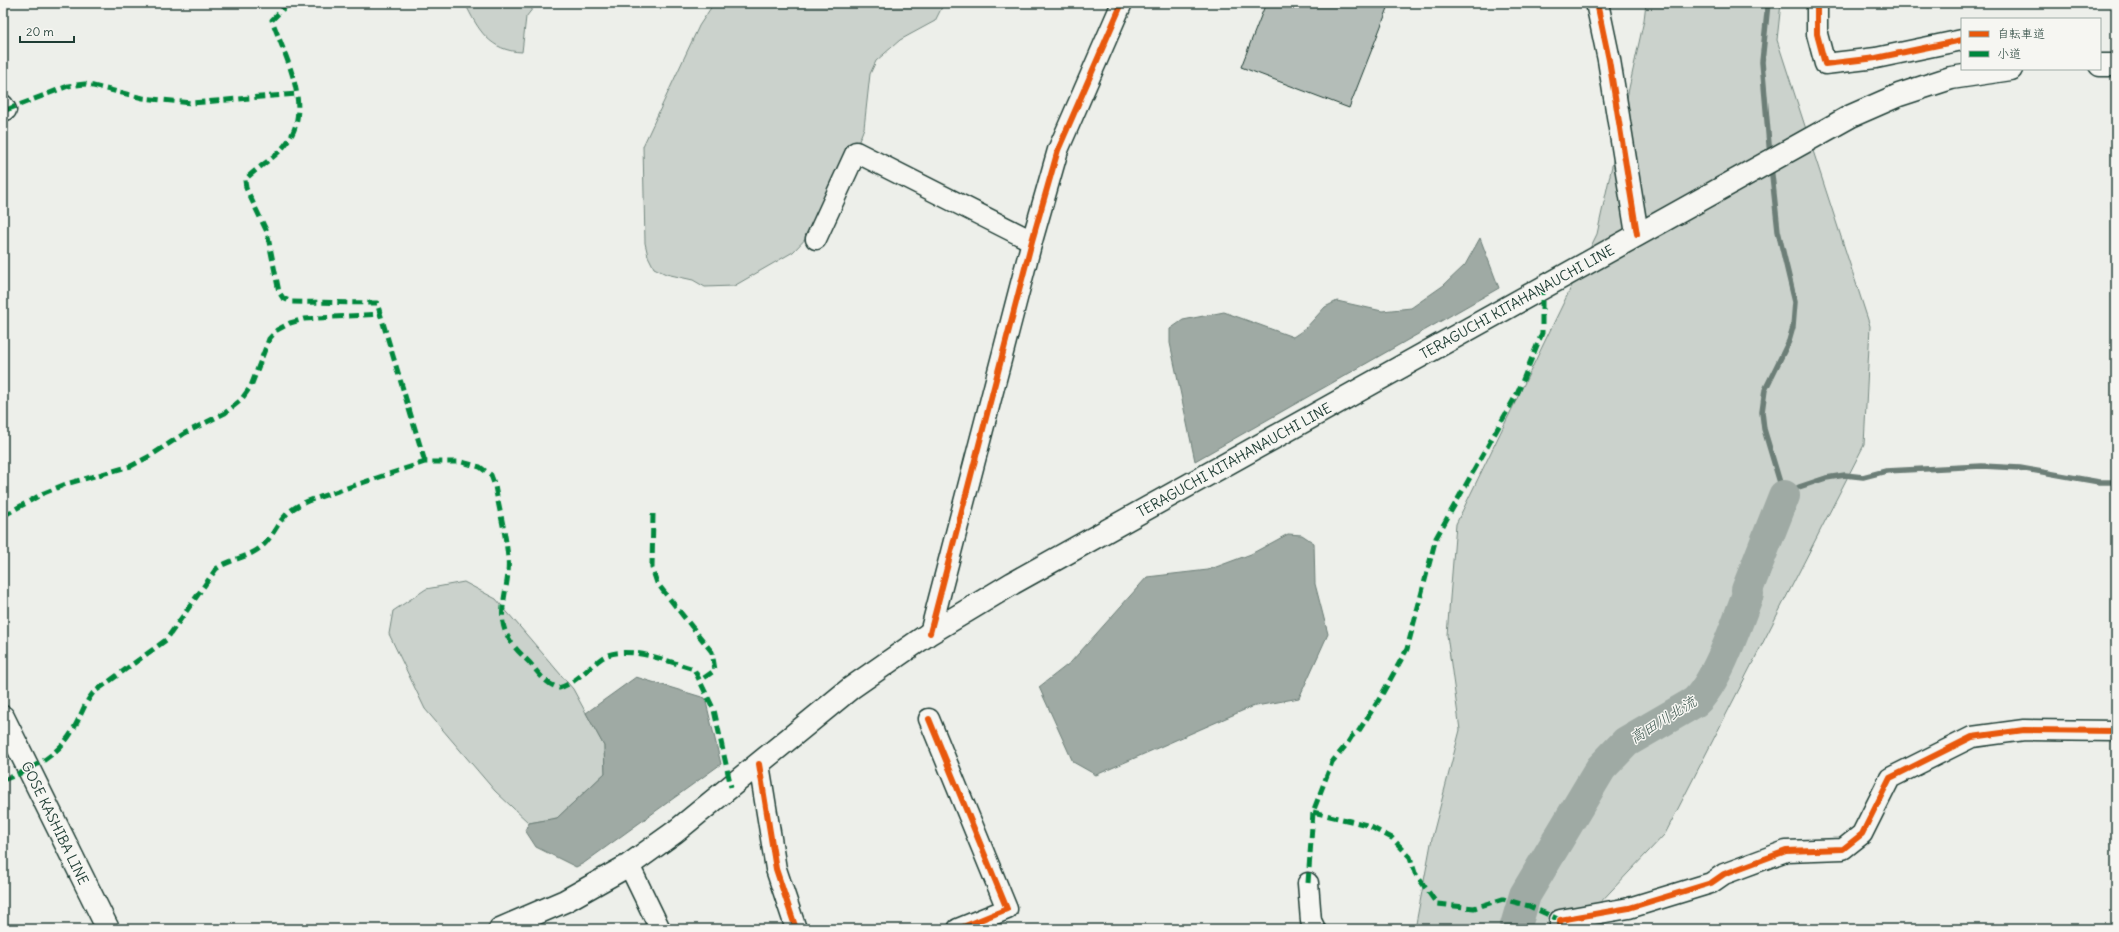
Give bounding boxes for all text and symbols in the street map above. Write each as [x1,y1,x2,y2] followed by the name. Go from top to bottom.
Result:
[20,18,74,44] scale bar
[1961,18,2101,70] legend
[26,24,54,39] text: 20 m
[1997,26,2045,41] text: 自転車道
[1997,46,2021,61] text: 小道
[1417,241,1617,363] street label: TERAGUCHI KITAHANAUCHI LINE
[1134,399,1334,521] street label: TERAGUCHI KITAHANAUCHI LINE
[1626,691,1700,748] water label: 高田川北流
[17,758,93,888] street label: GOSE KASHIBA LINE

